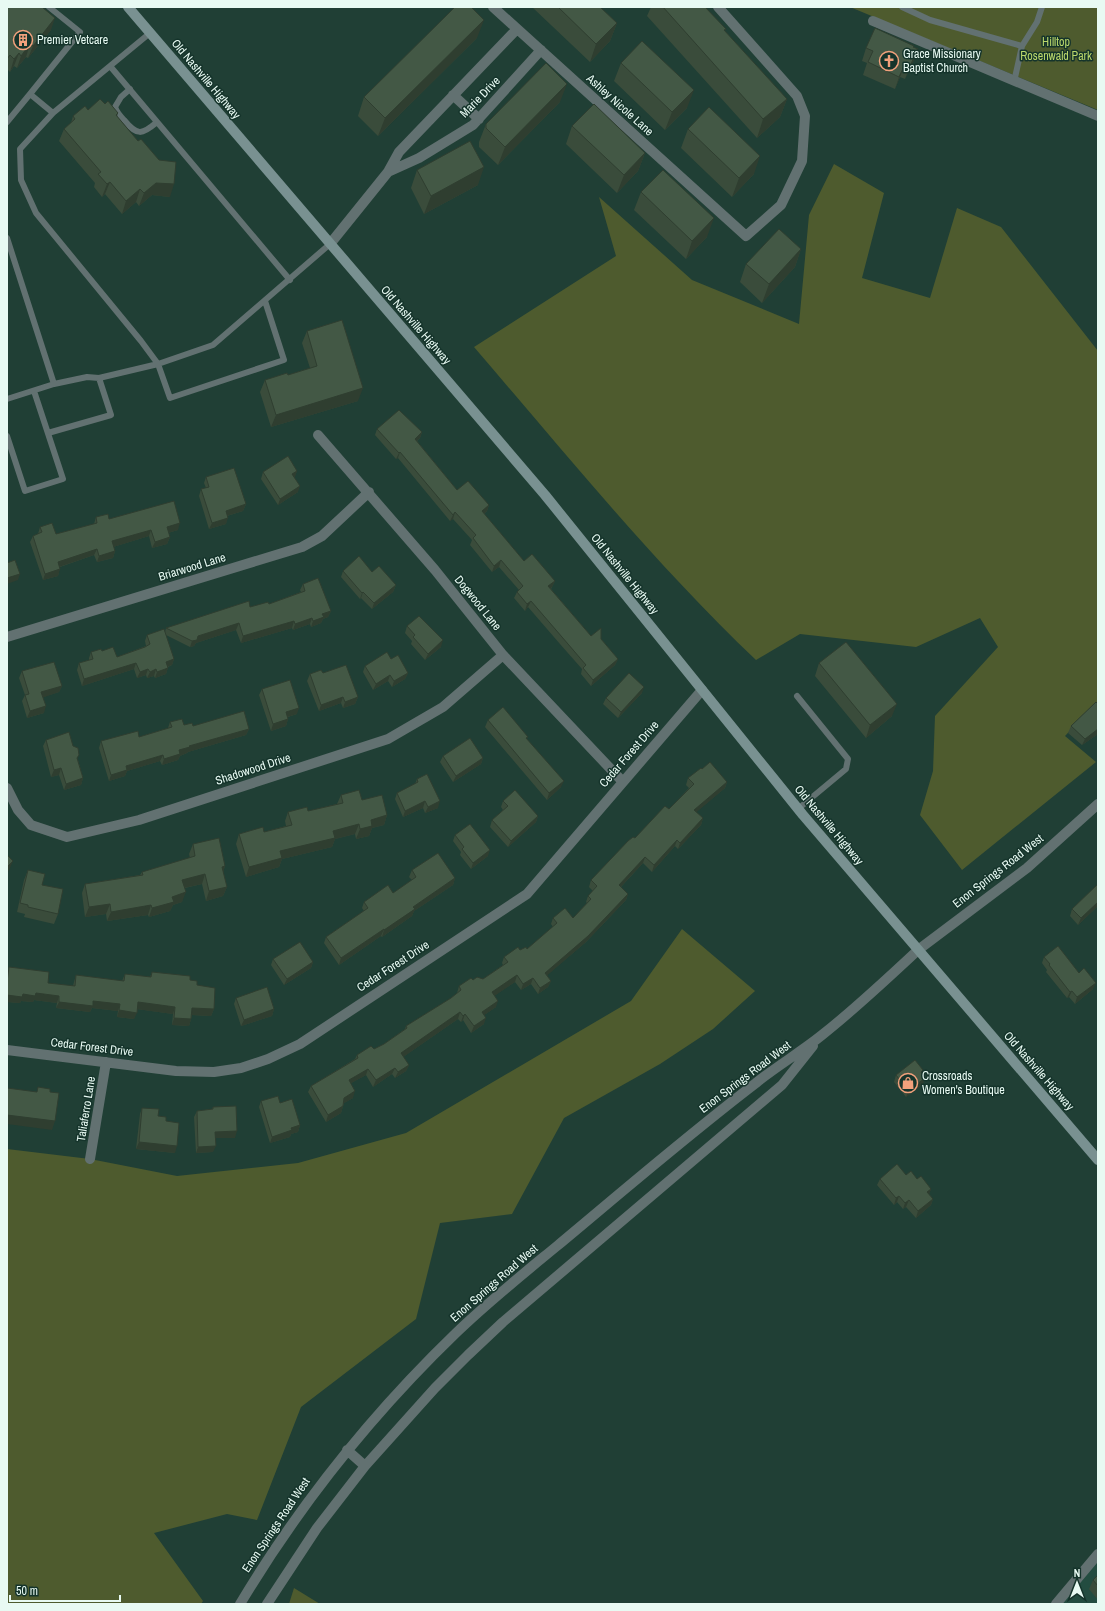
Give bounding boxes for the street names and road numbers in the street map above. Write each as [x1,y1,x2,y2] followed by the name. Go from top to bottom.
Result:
[168,36,244,122] street label: Old Nashville Highway
[582,70,657,139] street label: Ashley Nicole Lane
[456,73,504,121] street label: Marie Drive
[377,282,455,368] street label: Old Nashville Highway
[587,530,663,618] street label: Old Nashville Highway
[156,549,228,585] street label: Briarwood Lane
[451,572,505,634] street label: Dogwood Lane
[596,717,662,791] street label: Cedar Forest Drive
[213,749,293,789] street label: Shadowood Drive
[791,782,867,868] street label: Old Nashville Highway
[949,830,1047,911] street label: Enon Springs Road West
[354,937,432,995] street label: Cedar Forest Drive
[1000,1028,1078,1114] street label: Old Nashville Highway
[50,1034,134,1060] street label: Cedar Forest Drive
[696,1037,794,1117] street label: Enon Springs Road West
[73,1075,99,1143] street label: Taliaferro Lane
[447,1240,541,1325] street label: Enon Springs Road West
[238,1474,314,1575] street label: Enon Springs Road West

